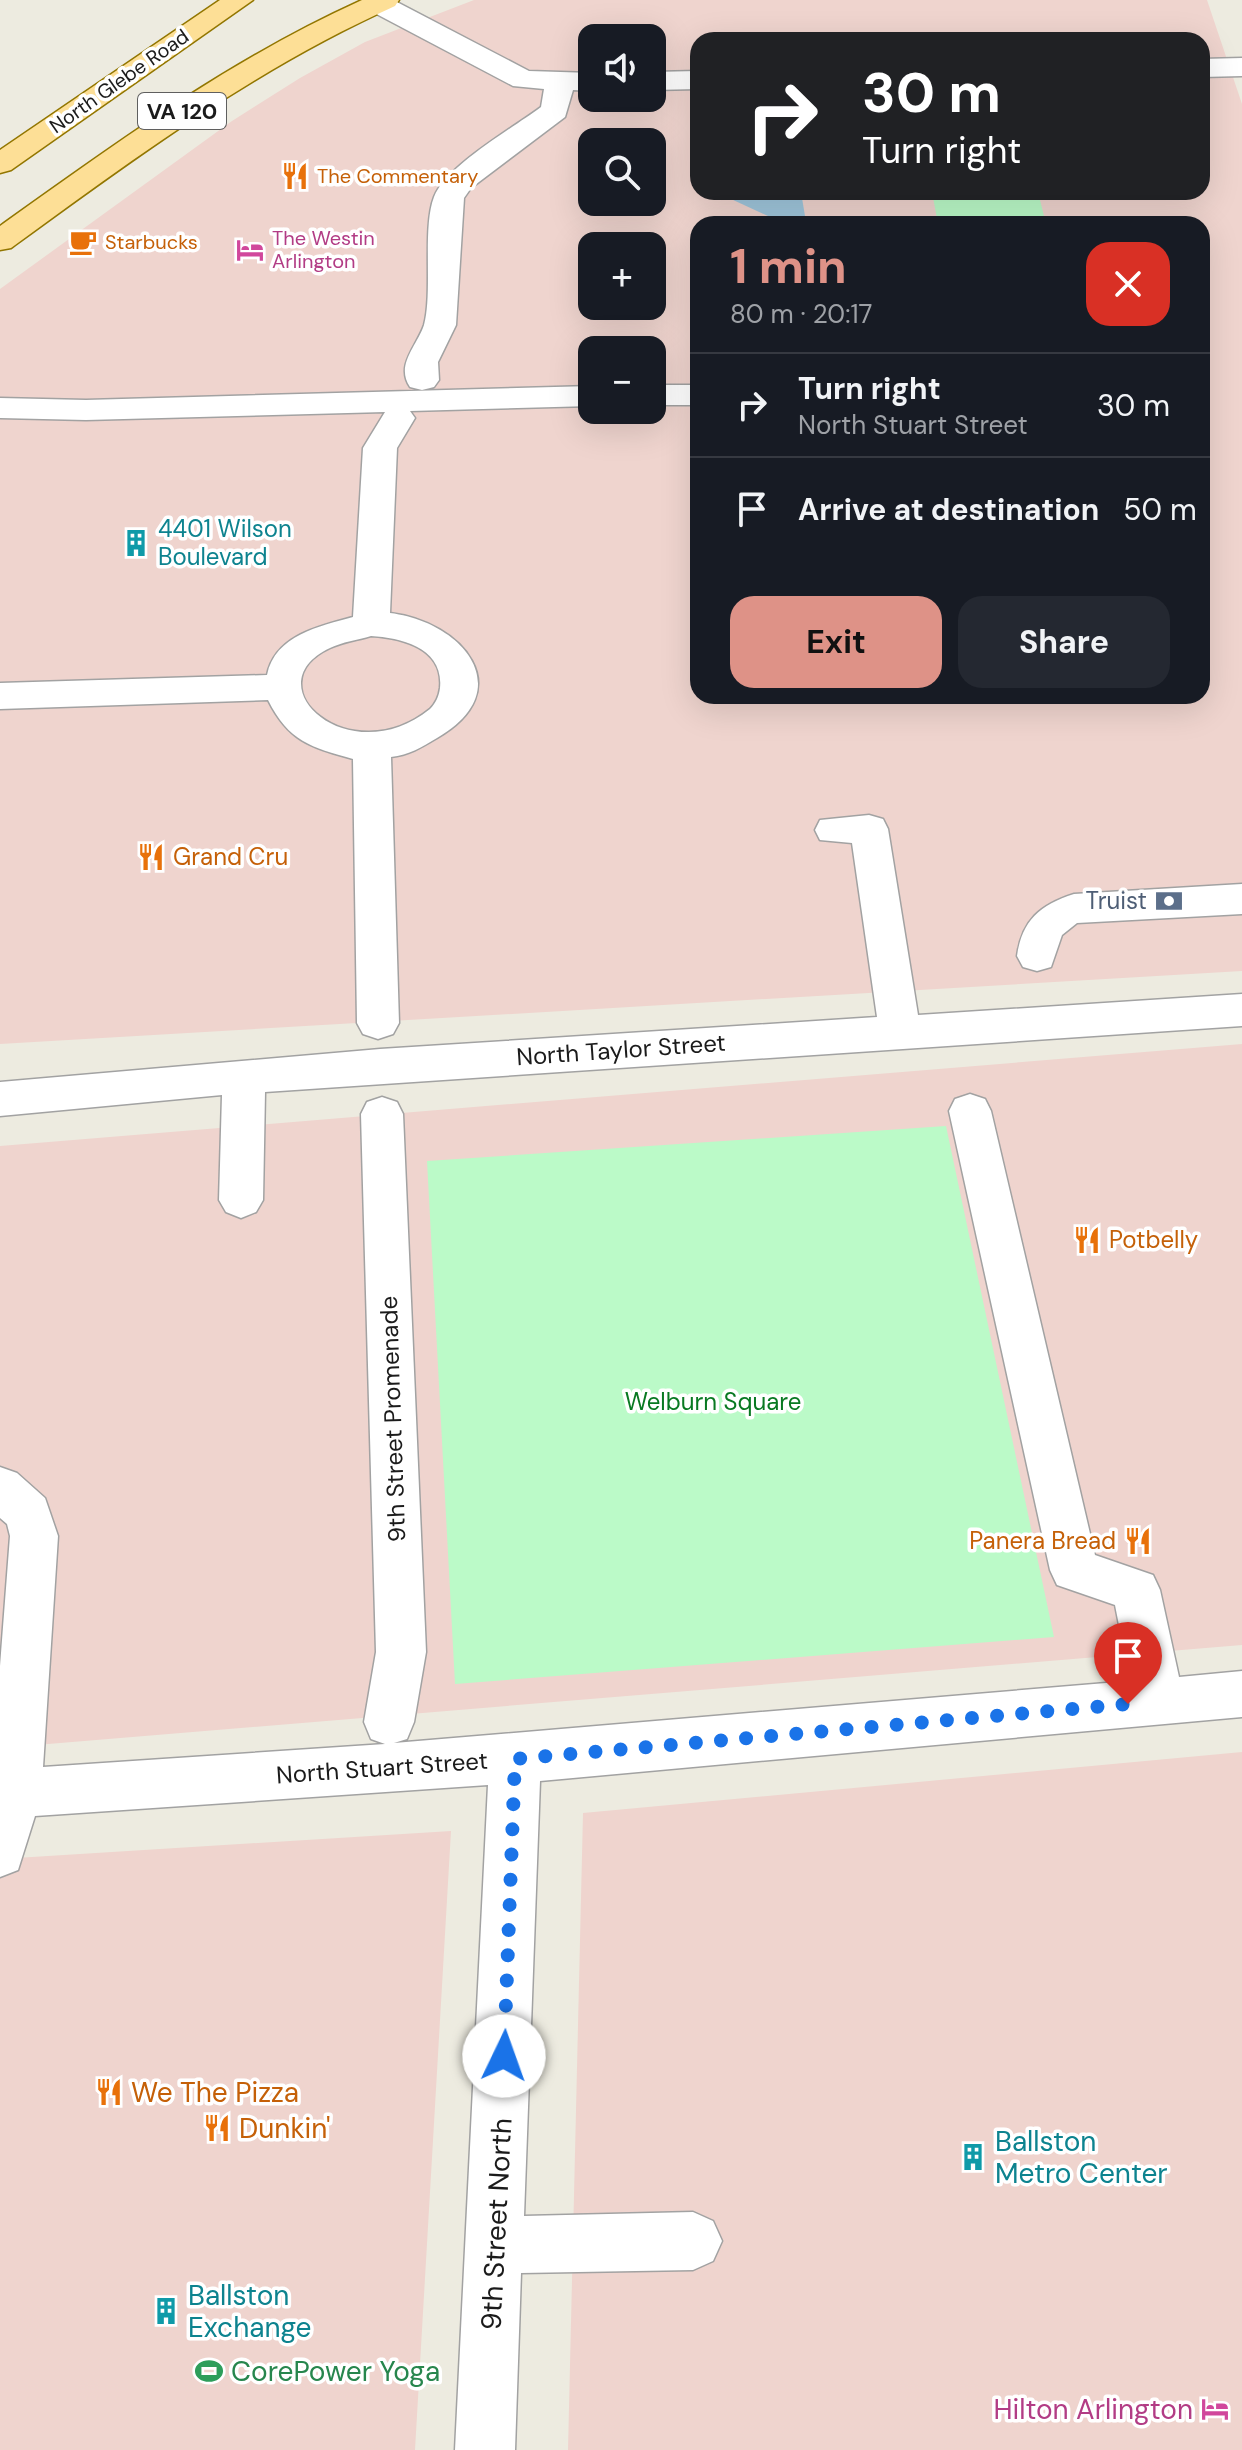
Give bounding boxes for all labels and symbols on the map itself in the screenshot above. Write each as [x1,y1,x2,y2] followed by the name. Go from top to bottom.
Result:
[44,23,194,139] street label: North Glebe Road
[138,93,226,129] road number: VA 120
[280,161,310,191] restaurant icon: The Commentary
[317,163,478,189] place label: The Commentary
[272,225,375,274] place label: The Westin Arlington
[68,227,98,257] cafe icon: Starbucks
[105,229,198,255] place label: Starbucks
[235,235,265,265] hotel icon: The Westin Arlington
[158,513,292,572] place label: 4401 Wilson Boulevard
[121,528,151,558] building icon: 4401 Wilson Boulevard
[173,841,288,872] place label: Grand Cru
[136,842,166,872] restaurant icon: Grand Cru
[1086,885,1147,916] place label: Truist
[1154,886,1184,916] bank icon: Truist
[515,1027,727,1072] street label: North Taylor Street
[1109,1224,1198,1255] place label: Potbelly
[1072,1225,1102,1255] restaurant icon: Potbelly
[373,1295,412,1543] street label: 9th Street Promenade
[625,1386,801,1417] park label: Welburn Square
[969,1525,1116,1556] place label: Panera Bread
[1123,1526,1153,1556] restaurant icon: Panera Bread
[1094,1622,1162,1704] pin
[275,1745,489,1790] street label: North Stuart Street
[462,2014,546,2098] position arrow
[131,2074,299,2111] place label: We The Pizza
[94,2077,124,2107] restaurant icon: We The Pizza
[239,2110,330,2147] place label: Dunkin'
[202,2113,232,2143] restaurant icon: Dunkin'
[472,2117,521,2331] street label: 9th Street North
[995,2123,1168,2192] place label: Ballston Metro Center
[958,2142,988,2172] building icon: Ballston Metro Center
[188,2277,312,2346] place label: Ballston Exchange
[151,2296,181,2326] building icon: Ballston Exchange
[231,2353,440,2390] place label: CorePower Yoga
[194,2356,224,2386] sports icon: CorePower Yoga
[993,2391,1193,2428] place label: Hilton Arlington
[1200,2394,1230,2424] hotel icon: Hilton Arlington

